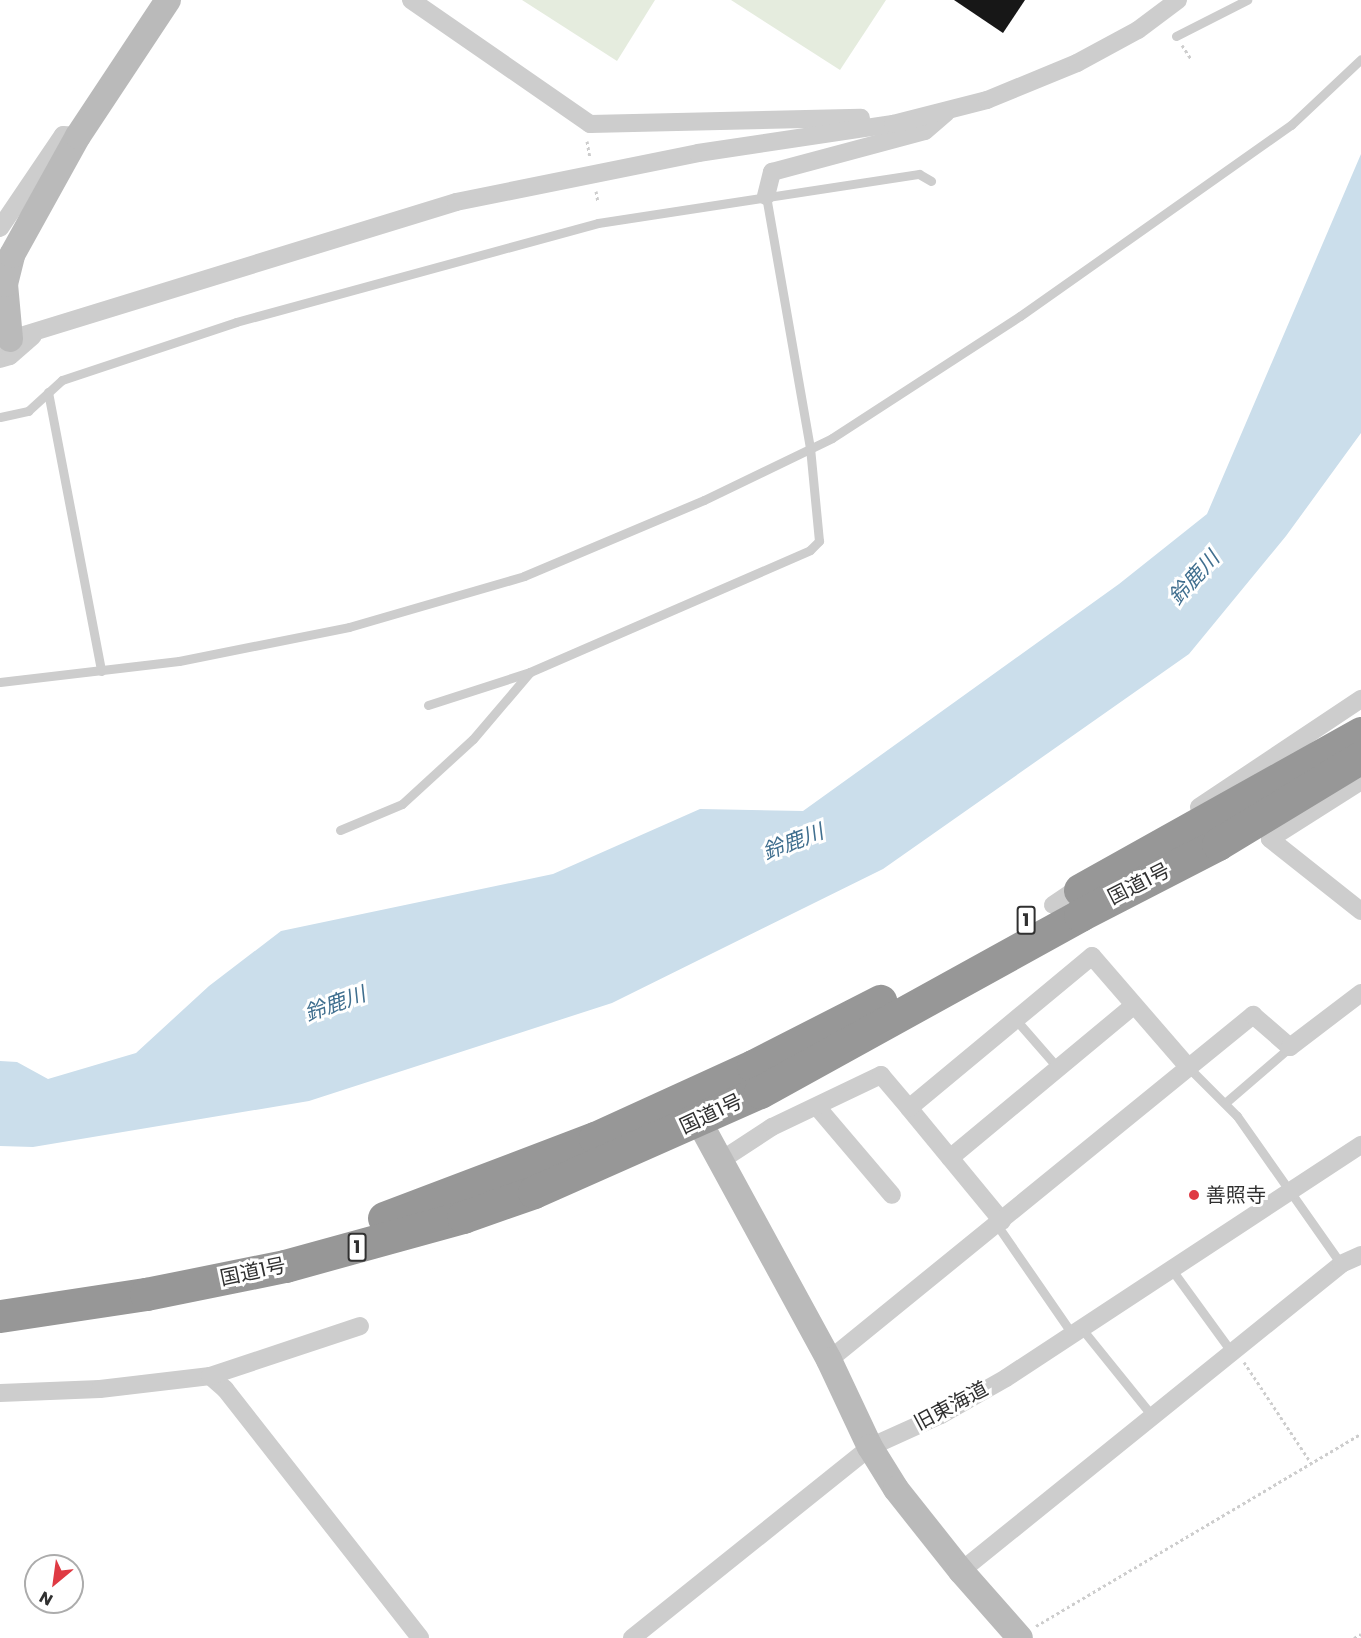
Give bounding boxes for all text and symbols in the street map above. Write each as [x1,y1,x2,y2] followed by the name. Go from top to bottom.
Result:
[1164,546,1224,610] water label: 鈴鹿川
[759,819,827,865] water label: 鈴鹿川
[1104,858,1174,910] street label: 国道1号
[1016,905,1036,935] road number: 1
[301,981,369,1027] water label: 鈴鹿川
[676,1089,746,1139] street label: 国道1号
[1206,1183,1266,1207] place label: 善照寺
[1187,1188,1201,1202] marker: 善照寺
[346,1232,368,1262] road number: 1
[218,1253,288,1291] street label: 国道1号
[910,1377,992,1435] street label: 旧東海道
[24,1554,84,1614] north arrow
[35,1585,57,1611] text: N

